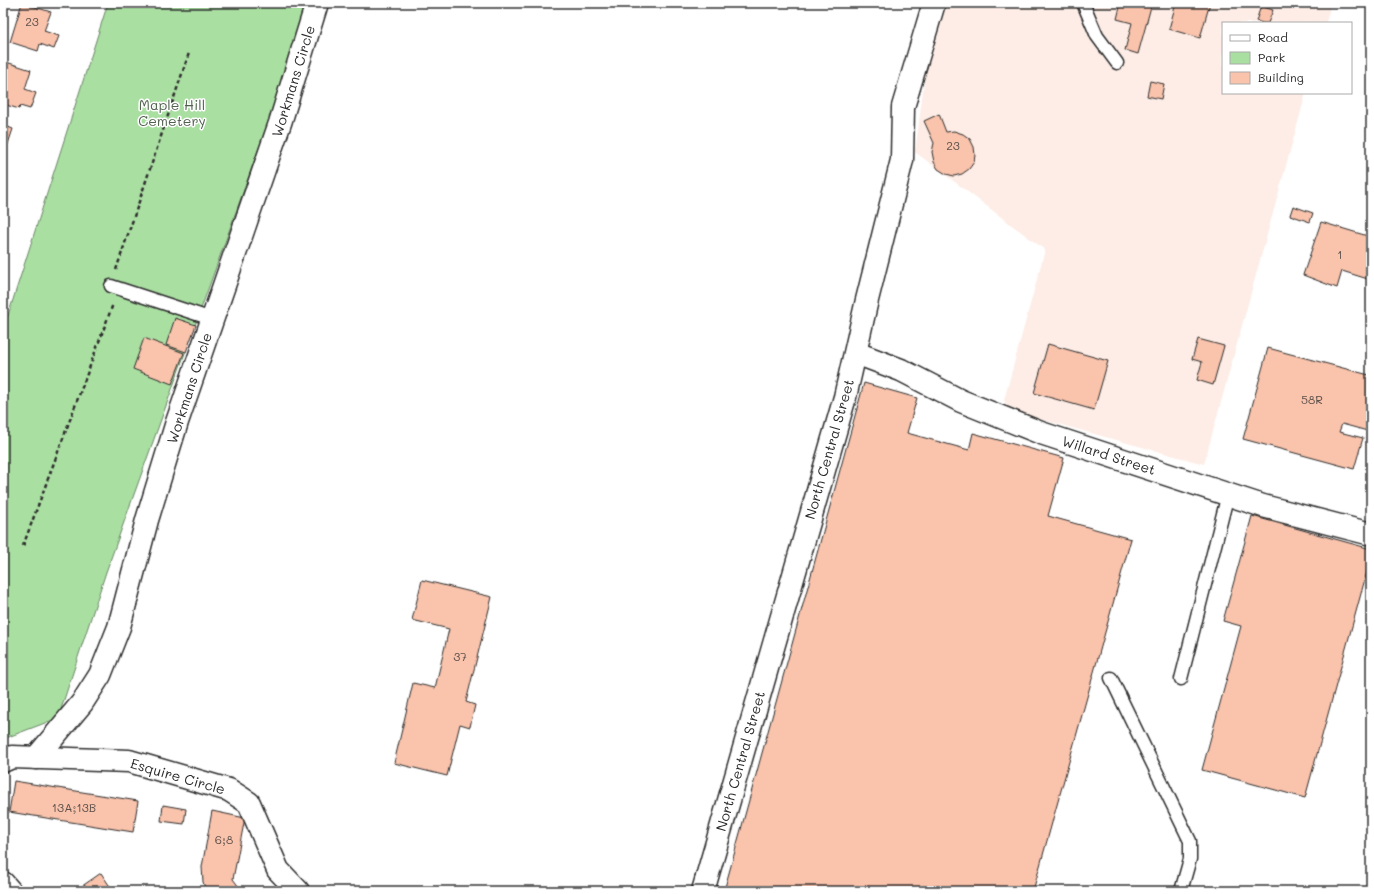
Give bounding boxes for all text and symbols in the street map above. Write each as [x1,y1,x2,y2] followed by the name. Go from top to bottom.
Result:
[25,13,39,29] house number: 23
[1222,22,1352,94] legend
[267,23,319,139] street label: Workmans Circle
[1258,29,1288,45] text: Road
[1258,49,1285,65] text: Park
[1258,69,1304,85] text: Building
[138,95,206,130] park label: Maple Hill Cemetery
[946,137,960,153] house number: 23
[1337,246,1343,262] house number: 1
[162,330,216,446] street label: Workmans Circle
[800,377,858,521] street label: North Central Street
[1301,391,1323,407] house number: 58R
[1060,431,1158,479] street label: Willard Street
[453,648,467,664] house number: 37
[711,689,769,833] street label: North Central Street
[128,753,228,799] street label: Esquire Circle
[52,799,96,815] house number: 13A;13B
[215,831,233,847] house number: 6;8

